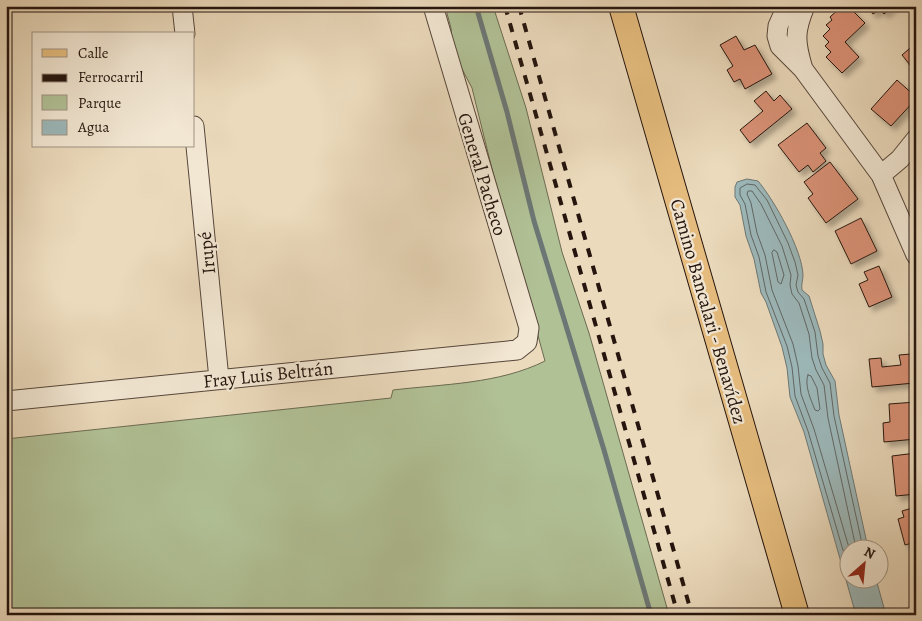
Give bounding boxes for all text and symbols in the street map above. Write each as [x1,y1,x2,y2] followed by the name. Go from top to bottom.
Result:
[32,32,195,148] legend
[78,43,109,63] text: Calle
[78,67,143,87] text: Ferrocarril
[78,93,121,113] text: Parque
[451,110,513,239] street label: General Pacheco
[77,117,109,137] text: Agua
[663,196,753,427] street label: Camino Bancalari - Benavídez
[192,230,222,276] street label: Irupé
[202,355,334,395] street label: Fray Luis Beltrán
[840,538,890,588] north arrow
[861,542,879,564] text: N

